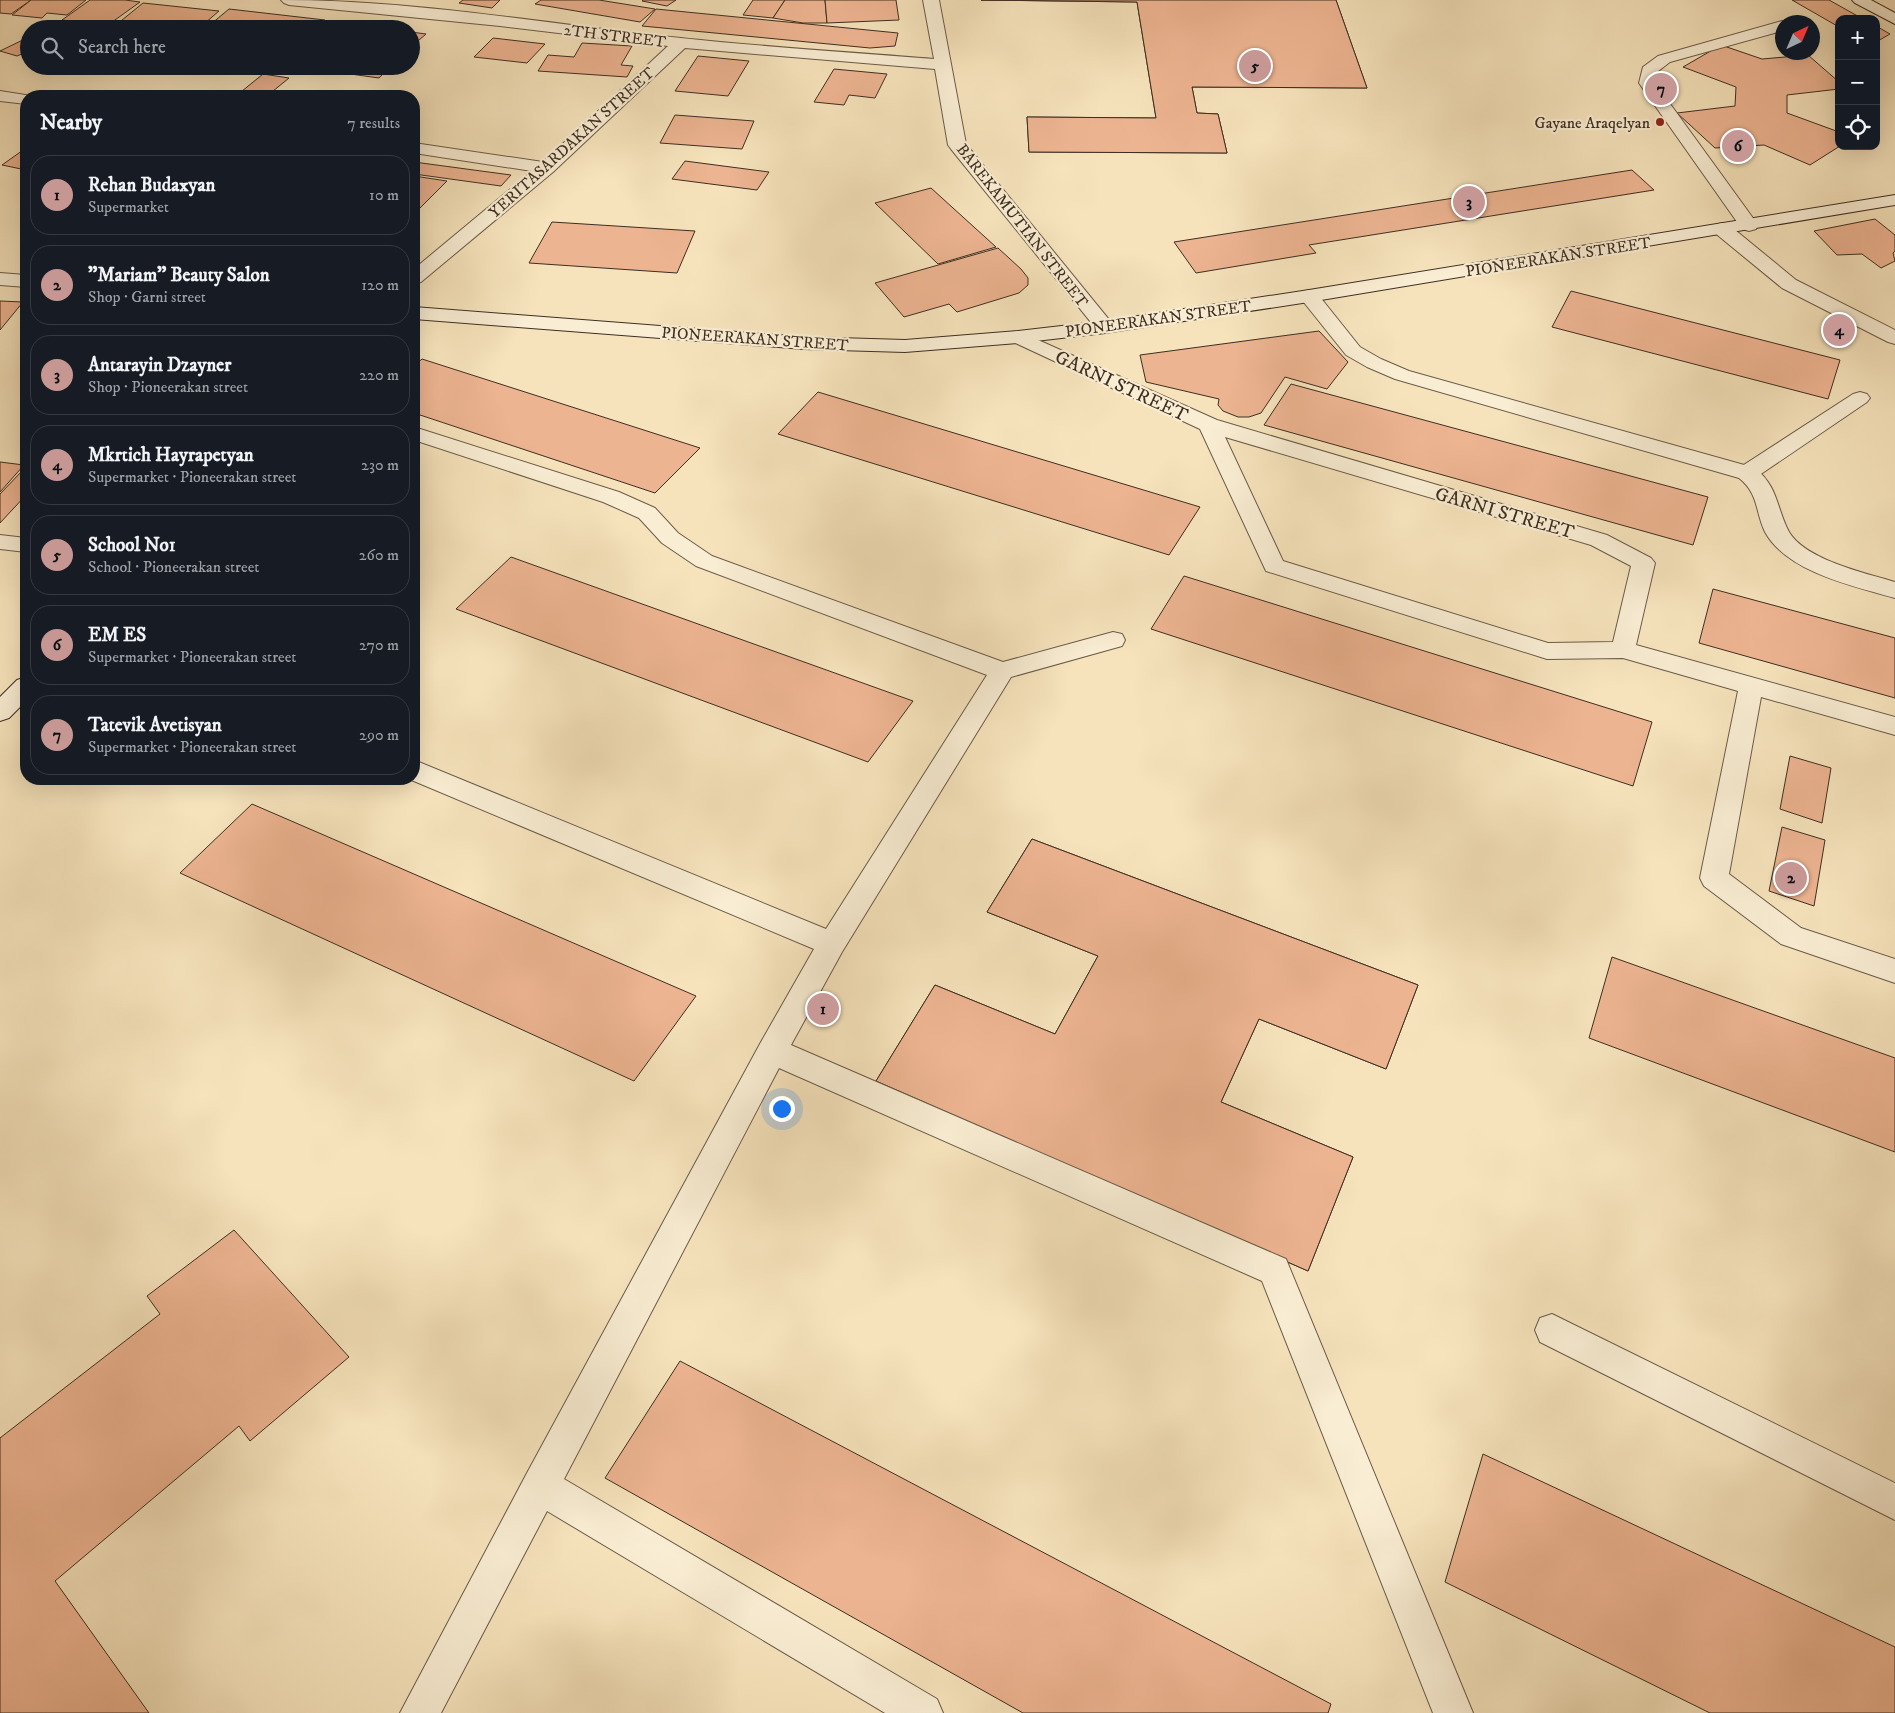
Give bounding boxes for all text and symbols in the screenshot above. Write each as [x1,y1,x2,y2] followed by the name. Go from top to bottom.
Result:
[1775,15,1820,60] north arrow
[1835,15,1880,150] map controls
[1835,15,1880,60] button: +
[20,20,420,75] search box
[563,20,667,52] street label: 2TH STREET
[38,34,66,62] icon: search
[78,36,166,59] text: Search here
[1239,47,1271,85] pin: 5
[1835,60,1880,105] button: −
[485,63,659,222] street label: YERITASARDAKAN STREET
[1645,70,1677,108] pin: 7
[1835,105,1880,150] button: locate
[40,110,102,136] text: Nearby
[347,113,400,133] text: 7 results
[1535,113,1651,133] place label: Gayane Araqelyan
[1654,116,1666,128] marker: Gayane Araqelyan
[1722,127,1754,165] pin: 6
[952,140,1092,311] street label: BAREKAMUTIAN STREET
[88,174,216,197] text: Rehan Budaxyan
[1453,183,1485,221] pin: 3
[54,185,60,205] text: 1
[369,185,399,205] text: 10 m
[88,197,169,217] text: Supermarket
[1464,232,1652,282] street label: PIONEERAKAN STREET
[88,264,270,287] text: "Mariam" Beauty Salon
[53,275,61,295] text: 2
[361,275,399,295] text: 120 m
[88,287,206,307] text: Shop · Garni street
[1064,296,1252,342] street label: PIONEERAKAN STREET
[1823,311,1855,349] pin: 4
[661,322,849,356] street label: PIONEERAKAN STREET
[1051,346,1192,427] street label: GARNI STREET
[88,354,231,377] text: Antarayin Dzayner
[54,365,60,385] text: 3
[359,365,399,385] text: 220 m
[88,377,248,397] text: Shop · Pioneerakan street
[88,444,254,467] text: Mkrtich Hayrapetyan
[52,455,62,475] text: 4
[361,455,399,475] text: 230 m
[88,467,296,487] text: Supermarket · Pioneerakan street
[1432,483,1577,544] street label: GARNI STREET
[88,534,176,557] text: School No1
[53,545,61,565] text: 5
[359,545,399,565] text: 260 m
[88,557,259,577] text: School · Pioneerakan street
[88,624,146,647] text: EM ES
[53,635,61,655] text: 6
[359,635,399,655] text: 270 m
[88,647,296,667] text: Supermarket · Pioneerakan street
[88,714,222,737] text: Tatevik Avetisyan
[53,725,61,745] text: 7
[359,725,399,745] text: 290 m
[88,737,296,757] text: Supermarket · Pioneerakan street
[1775,859,1807,897] pin: 2
[807,990,839,1028] pin: 1
[769,1096,795,1122] your location

